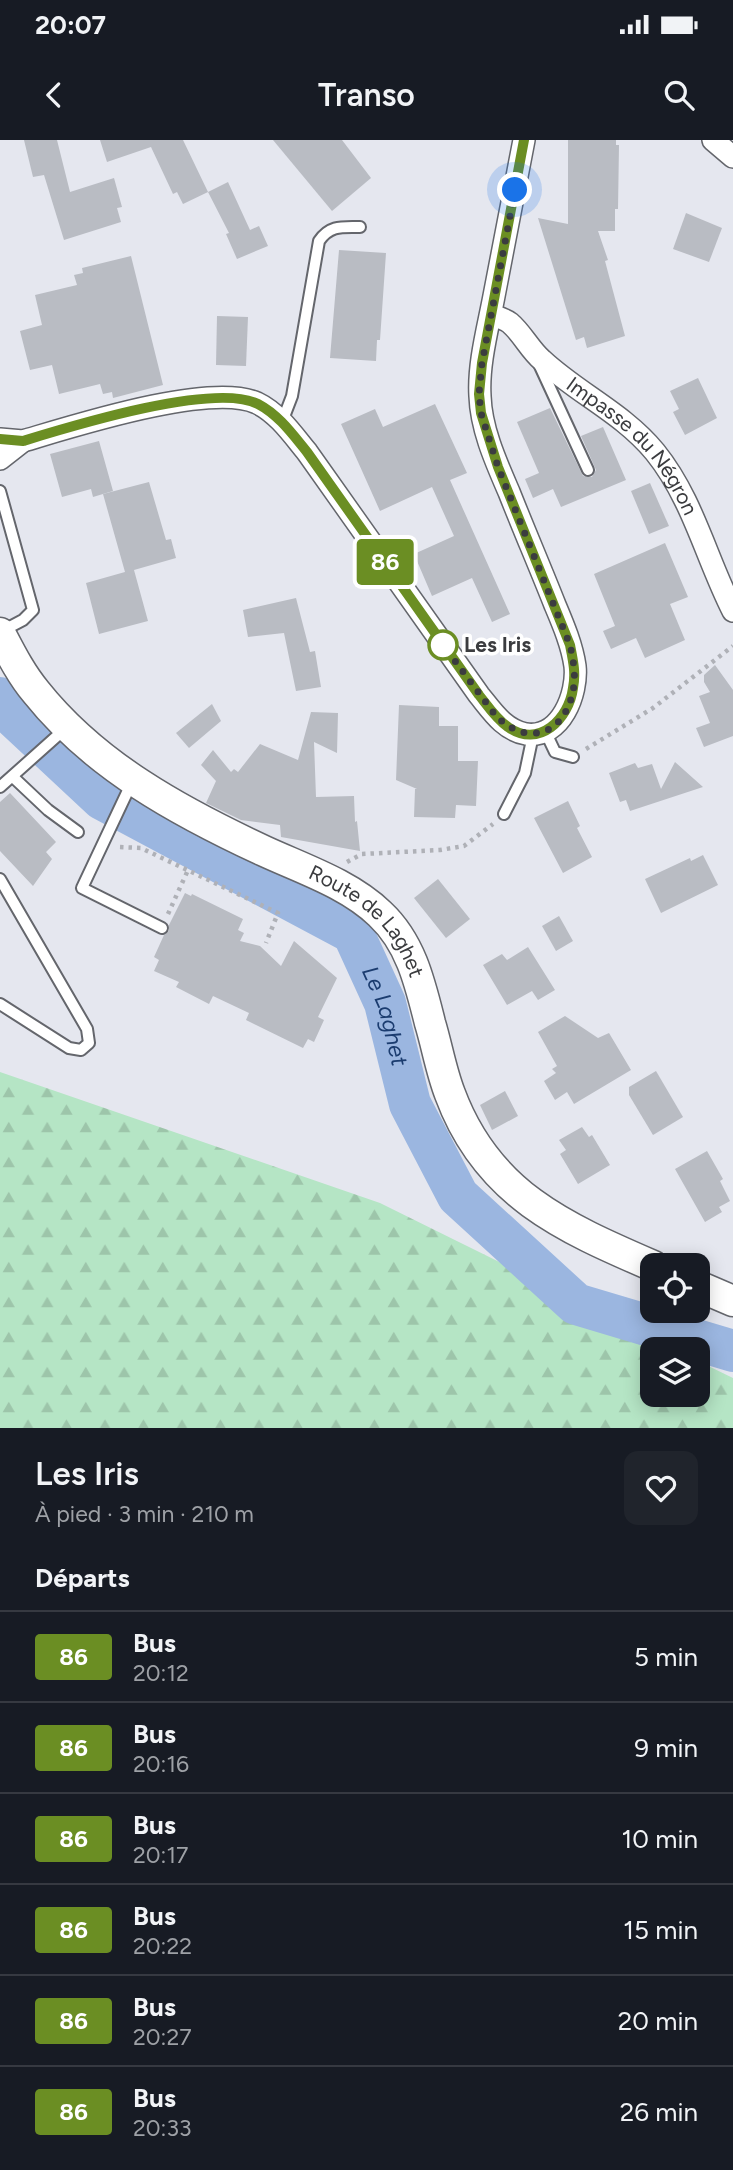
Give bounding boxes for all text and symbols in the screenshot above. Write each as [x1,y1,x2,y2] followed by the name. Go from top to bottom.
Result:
[35,9,106,41] text: 20:07
[35,76,73,114] icon: back
[318,76,415,114] text: Transo
[660,76,698,114] icon: search
[497,172,532,207] your location
[562,371,703,519] street label: Impasse du Négron
[354,539,416,585] line badge: 86
[371,547,399,576] text: 86
[428,630,458,660] marker: Les Iris
[464,632,531,657] place label: Les Iris
[305,859,430,980] street label: Route de Laghet
[356,961,414,1069] water label: Le Laghet
[640,1253,710,1407] map controls
[640,1253,710,1323] button: locate
[640,1337,710,1407] button: layers
[624,1451,698,1525] button: heart
[35,1454,139,1493] text: Les Iris
[35,1500,254,1528] text: À pied · 3 min · 210 m
[35,1562,130,1594] text: Départs
[133,1627,176,1659] text: Bus
[634,1641,698,1673] text: 5 min
[59,1642,88,1671] text: 86
[133,1659,189,1687] text: 20:12
[133,1718,176,1750] text: Bus
[634,1732,698,1764] text: 9 min
[59,1733,88,1762] text: 86
[133,1750,189,1778] text: 20:16
[133,1809,176,1841] text: Bus
[622,1823,698,1855] text: 10 min
[59,1824,88,1853] text: 86
[133,1841,188,1869] text: 20:17
[133,1900,176,1932] text: Bus
[623,1914,698,1946] text: 15 min
[59,1915,88,1944] text: 86
[133,1932,192,1960] text: 20:22
[133,1991,176,2023] text: Bus
[618,2005,698,2037] text: 20 min
[59,2006,88,2035] text: 86
[133,2023,192,2051] text: 20:27
[133,2082,176,2114] text: Bus
[620,2096,698,2128] text: 26 min
[59,2097,88,2126] text: 86
[133,2114,191,2142] text: 20:33

